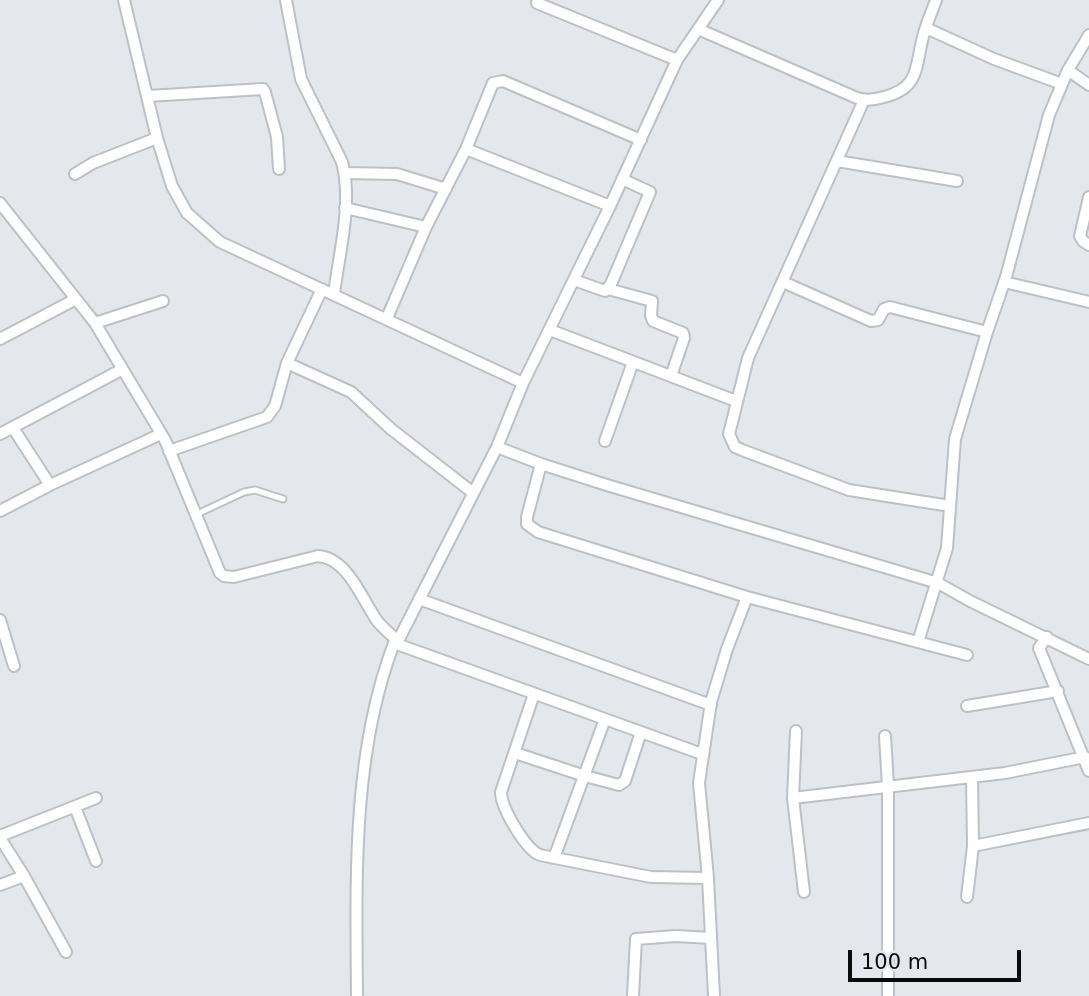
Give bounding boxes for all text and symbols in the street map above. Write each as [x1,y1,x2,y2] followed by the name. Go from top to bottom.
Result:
[851,936,1024,980] scale bar
[861,950,928,974] text: 100 m

